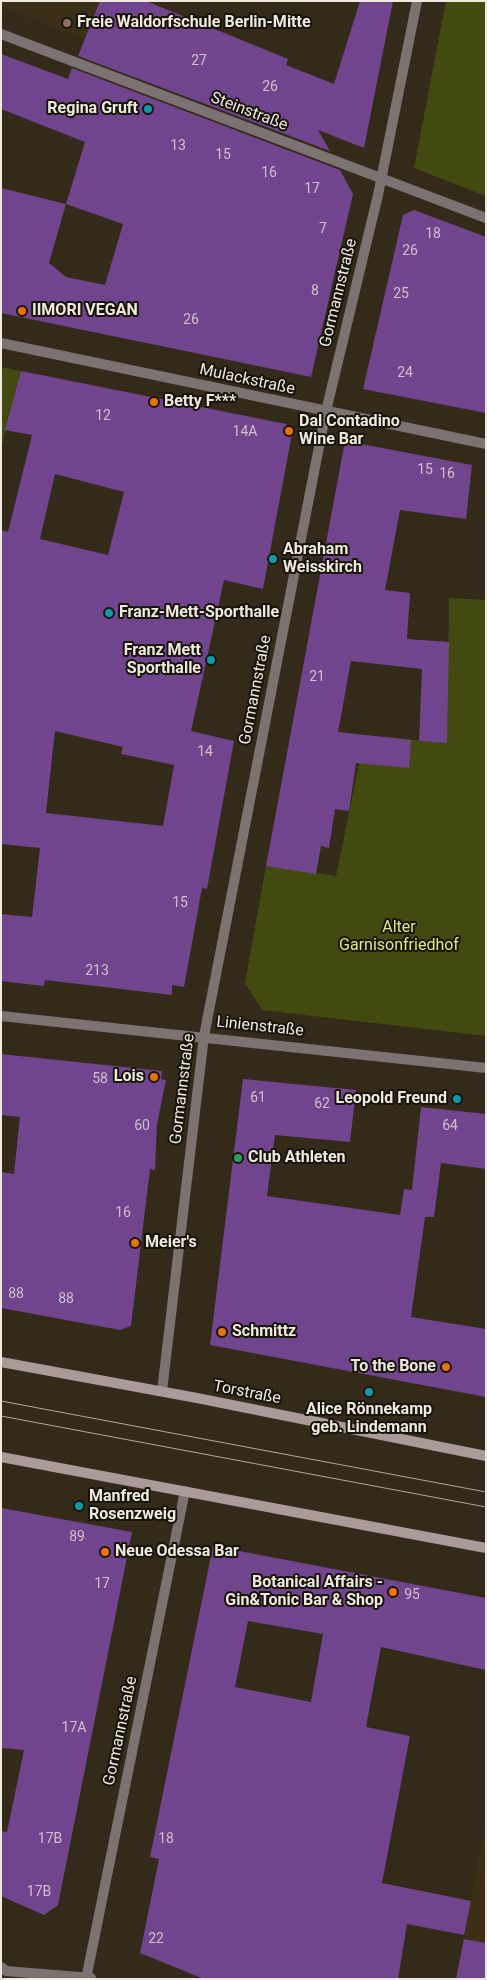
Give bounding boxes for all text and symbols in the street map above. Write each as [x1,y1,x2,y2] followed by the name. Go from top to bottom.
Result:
[77,13,311,33] place label: Freie Waldorfschule Berlin-Mitte
[61,17,73,29] marker: Freie Waldorfschule Berlin-Mitte
[191,53,207,69] house number: 27
[262,79,278,95] house number: 26
[208,88,290,136] street label: Steinstraße
[47,99,138,119] place label: Regina Gruft
[142,103,154,115] marker: Regina Gruft
[170,138,186,154] house number: 13
[215,147,231,163] house number: 15
[261,165,277,181] house number: 16
[304,181,320,197] house number: 17
[319,221,327,237] house number: 7
[425,226,441,242] house number: 18
[316,237,362,349] street label: Gormannstraße
[402,243,418,259] house number: 26
[311,283,319,299] house number: 8
[393,286,409,302] house number: 25
[32,301,138,321] place label: IIMORI VEGAN
[16,305,28,317] marker: IIMORI VEGAN
[183,312,199,328] house number: 26
[197,361,297,399] street label: Mulackstraße
[397,365,413,381] house number: 24
[164,392,236,412] place label: Betty F***
[148,396,160,408] marker: Betty F***
[95,408,111,424] house number: 12
[299,412,400,450] place label: Dal Contadino Wine Bar
[233,424,257,440] house number: 14A
[283,425,295,437] marker: Dal Contadino Wine Bar
[417,462,433,478] house number: 15
[439,466,455,482] house number: 16
[283,540,362,578] place label: Abraham Weisskirch
[267,553,279,565] marker: Abraham Weisskirch
[119,603,279,623] place label: Franz-Mett-Sporthalle
[103,607,115,619] marker: Franz-Mett-Sporthalle
[236,634,276,746] street label: Gormannstraße
[124,641,201,679] place label: Franz Mett Sporthalle
[205,654,217,666] marker: Franz Mett Sporthalle
[309,669,325,685] house number: 21
[197,744,213,760] house number: 14
[172,895,188,911] house number: 15
[339,918,459,956] park label: Alter Garnisonfriedhof
[85,963,109,979] house number: 213
[215,1013,305,1041] street label: Linienstraße
[167,1033,199,1145] street label: Gormannstraße
[114,1067,144,1087] place label: Lois
[92,1071,108,1087] house number: 58
[148,1071,160,1083] marker: Lois
[336,1089,447,1109] place label: Leopold Freund
[250,1090,266,1106] house number: 61
[451,1093,463,1105] marker: Leopold Freund
[314,1096,330,1112] house number: 62
[134,1118,150,1134] house number: 60
[442,1118,458,1134] house number: 64
[248,1148,346,1168] place label: Club Athleten
[232,1152,244,1164] marker: Club Athleten
[115,1205,131,1221] house number: 16
[145,1233,197,1253] place label: Meier's
[129,1237,141,1249] marker: Meier's
[8,1286,24,1302] house number: 88
[58,1291,74,1307] house number: 88
[232,1322,296,1342] place label: Schmittz
[216,1326,228,1338] marker: Schmittz
[351,1357,436,1377] place label: To the Bone
[440,1361,452,1373] marker: To the Bone
[211,1377,283,1409] street label: Torstraße
[363,1386,375,1398] marker: Alice Rönnekamp geb. Lindemann
[306,1400,432,1438] place label: Alice Rönnekamp geb. Lindemann
[89,1487,176,1525] place label: Manfred Rosenzweig
[73,1500,85,1512] marker: Manfred Rosenzweig
[69,1529,85,1545] house number: 89
[115,1542,239,1562] place label: Neue Odessa Bar
[99,1546,111,1558] marker: Neue Odessa Bar
[225,1573,383,1611] place label: Botanical Affairs - Gin&Tonic Bar & Shop
[94,1576,110,1592] house number: 17
[387,1586,399,1598] marker: Botanical Affairs - Gin&Tonic Bar & Shop
[404,1587,420,1603] house number: 95
[100,1675,142,1787] street label: Gormannstraße
[62,1720,86,1736] house number: 17A
[38,1831,62,1847] house number: 17B
[158,1831,174,1847] house number: 18
[27,1884,51,1900] house number: 17B
[148,1931,164,1947] house number: 22

